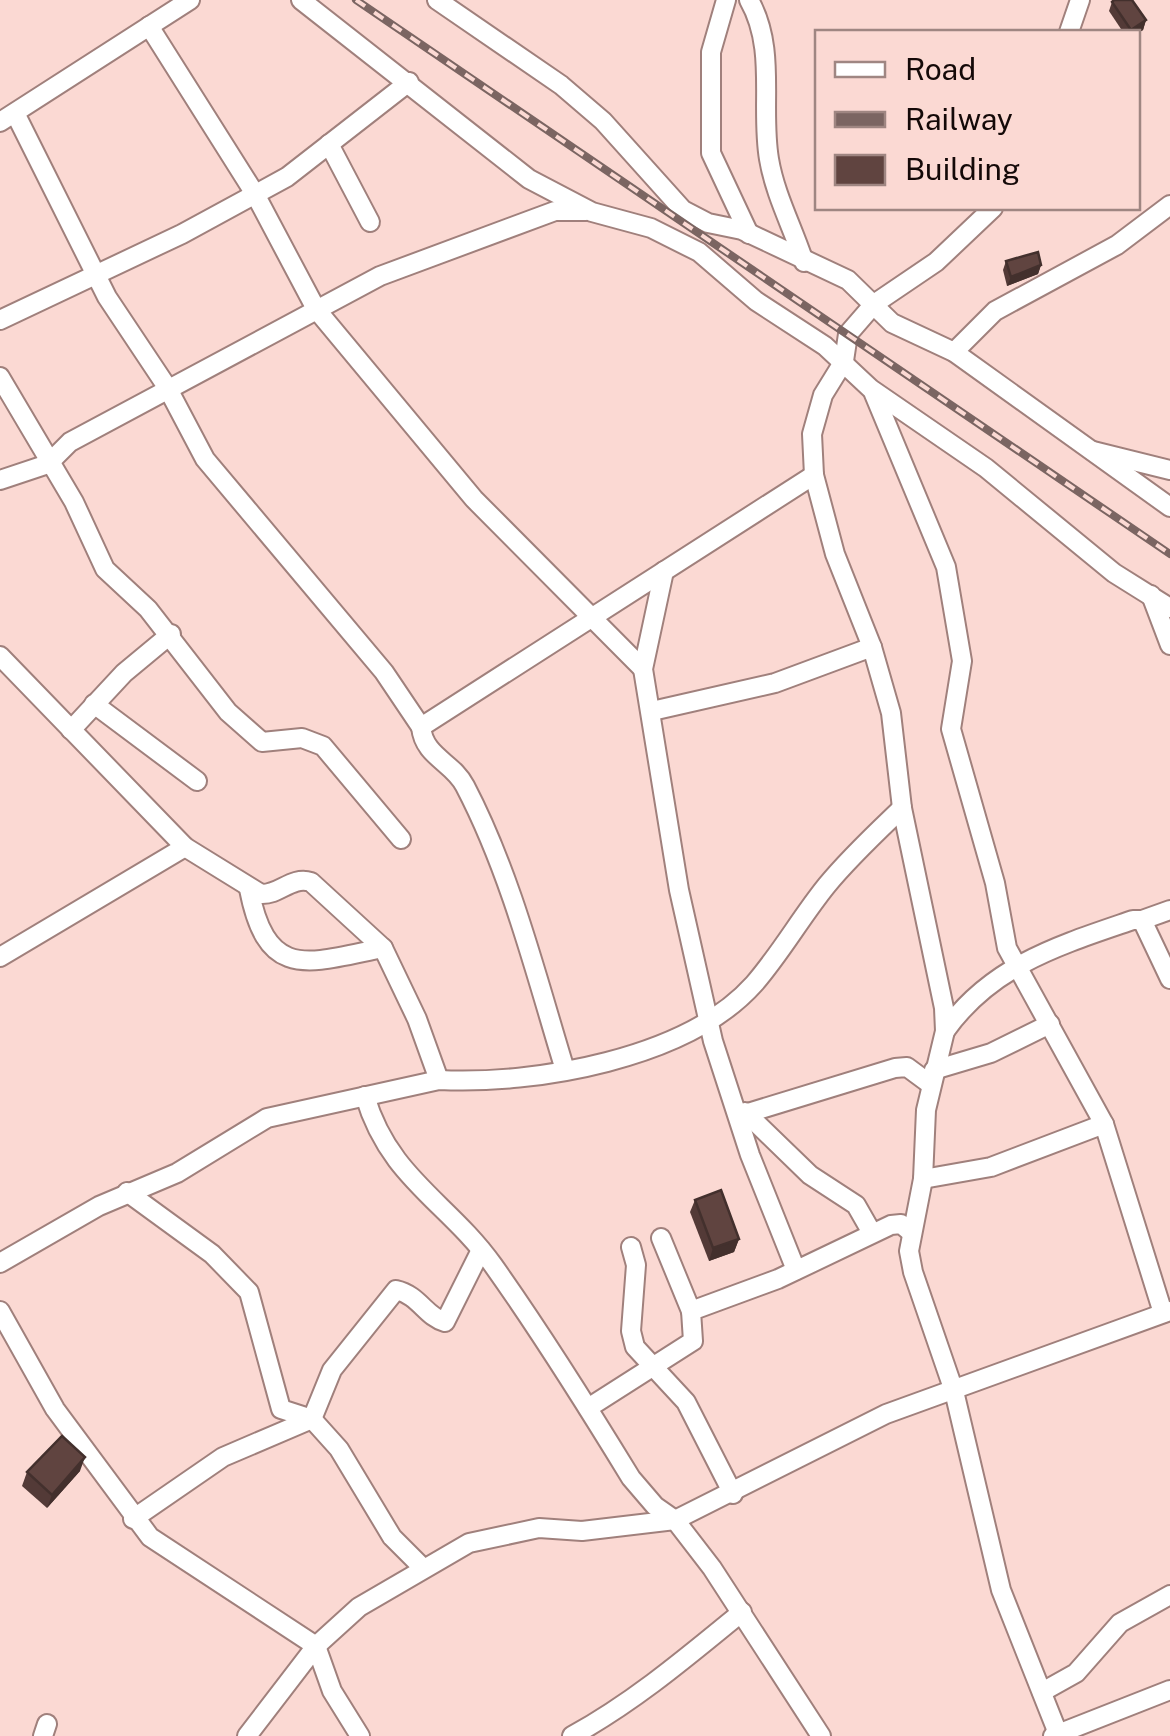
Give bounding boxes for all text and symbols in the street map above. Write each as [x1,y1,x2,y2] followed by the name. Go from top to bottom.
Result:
[815,30,1140,210] legend
[905,51,976,87] text: Road
[905,101,1013,137] text: Railway
[905,151,1020,187] text: Building

